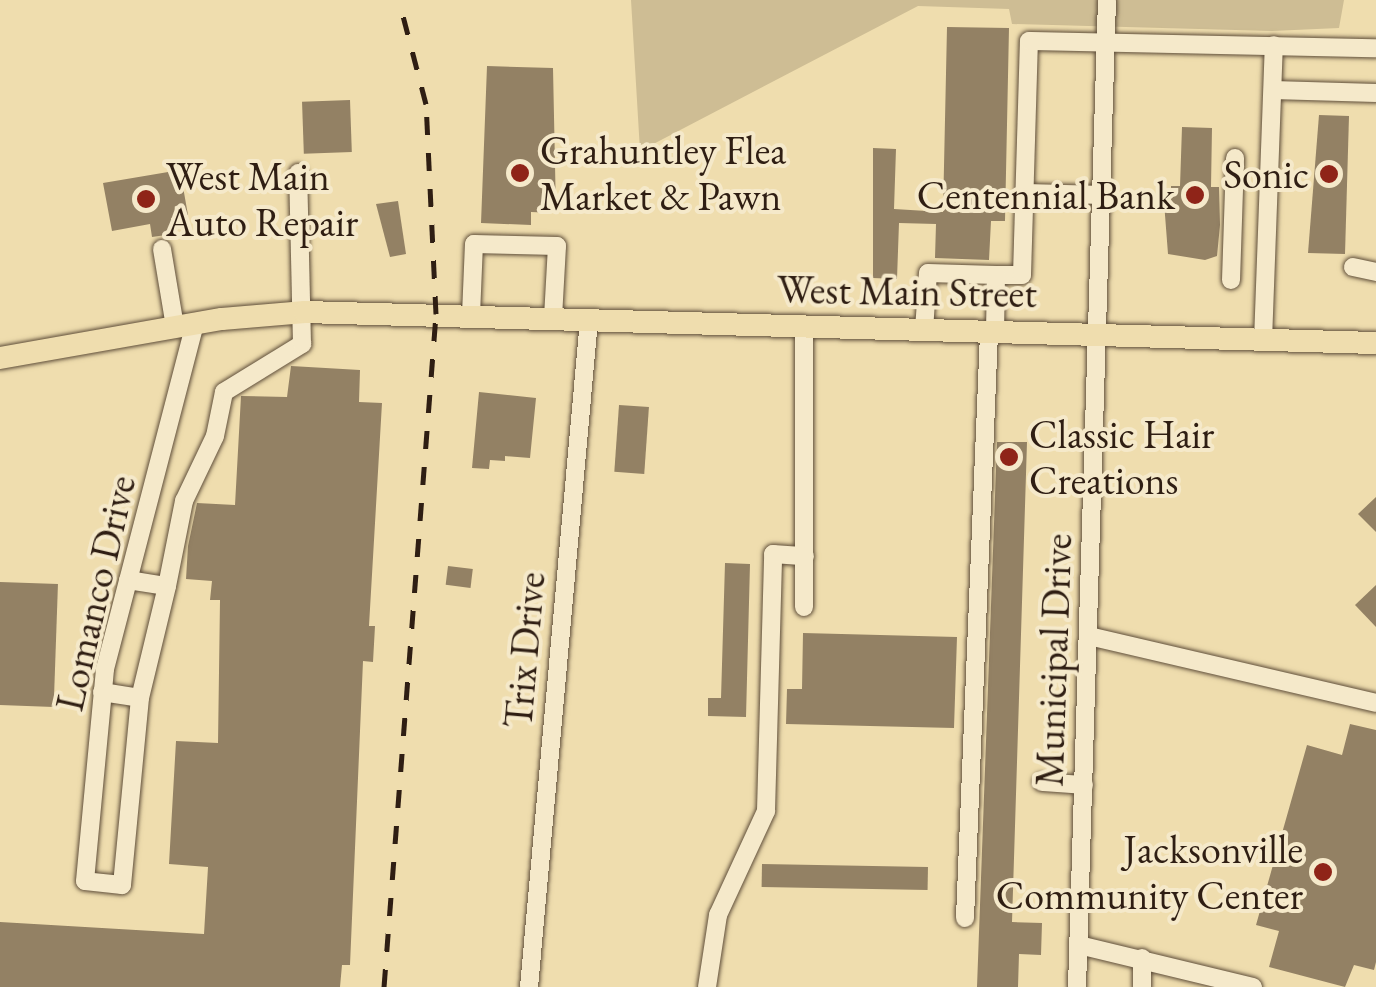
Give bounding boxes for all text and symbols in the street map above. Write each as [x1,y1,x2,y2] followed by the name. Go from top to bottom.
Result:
[540,126,786,220] place label: Grahuntley Flea Market & Pawn
[1223,150,1309,198] place label: Sonic
[166,152,358,246] place label: West Main Auto Repair
[509,162,531,184] marker: Grahuntley Flea Market & Pawn
[1318,163,1340,185] marker: Sonic
[917,171,1175,219] place label: Centennial Bank
[1184,184,1206,206] marker: Centennial Bank
[135,188,157,210] marker: West Main Auto Repair
[777,265,1037,317] street label: West Main Street
[1029,410,1214,504] place label: Classic Hair Creations
[998,446,1020,468] marker: Classic Hair Creations
[45,471,145,715] street label: Lomanco Drive
[1025,533,1081,787] street label: Municipal Drive
[493,570,555,730] street label: Trix Drive
[996,825,1303,919] place label: Jacksonville Community Center
[1312,861,1334,883] marker: Jacksonville Community Center

